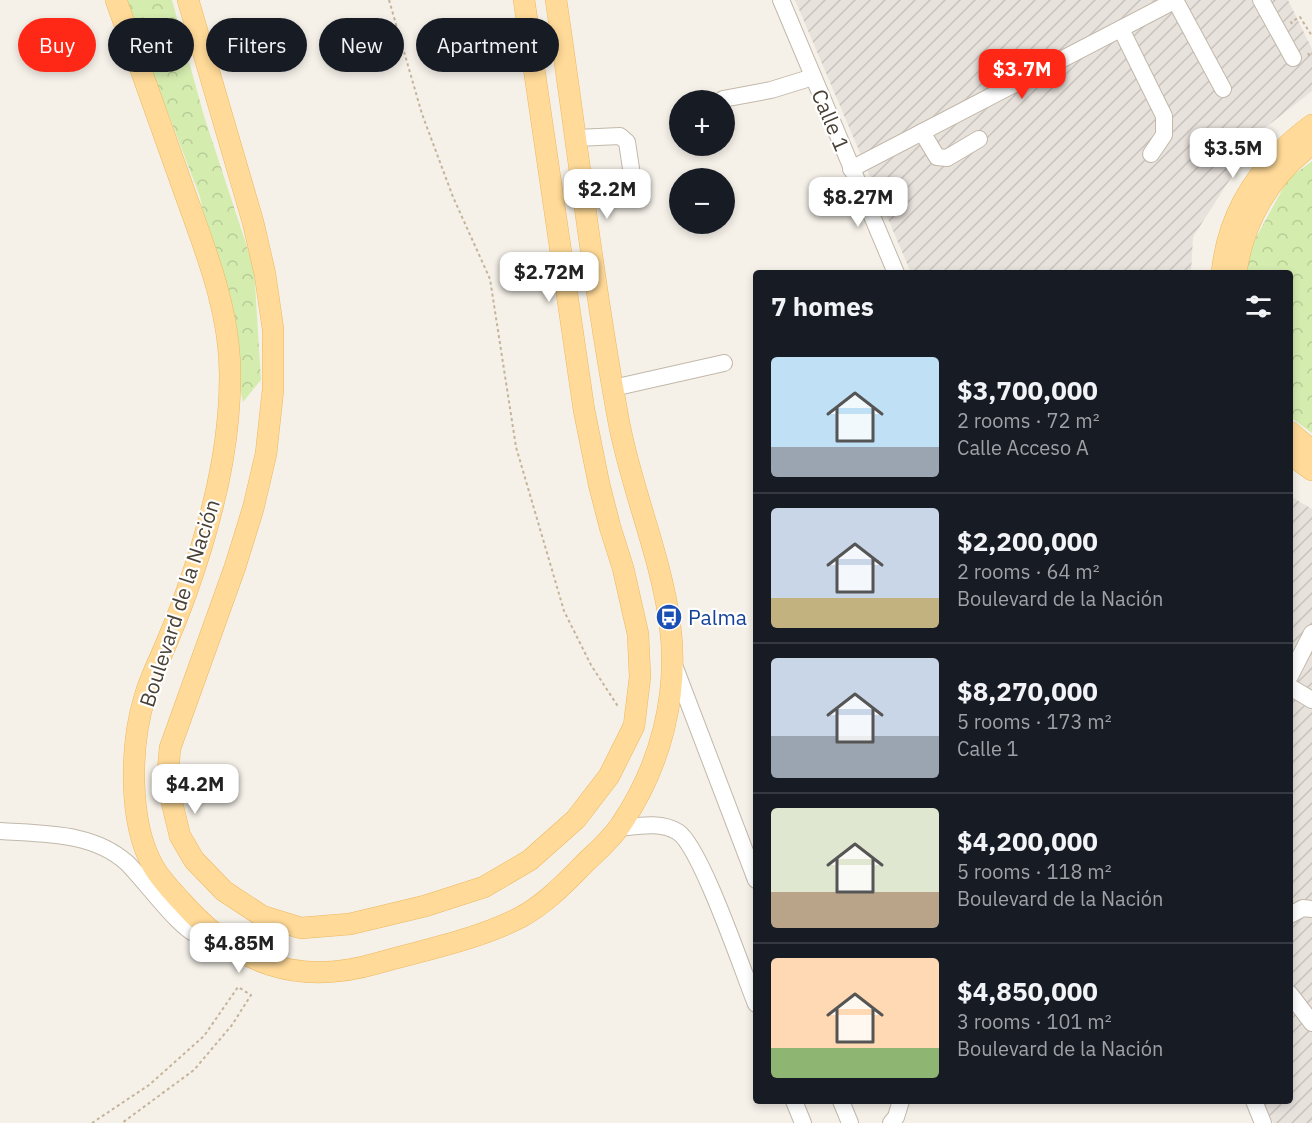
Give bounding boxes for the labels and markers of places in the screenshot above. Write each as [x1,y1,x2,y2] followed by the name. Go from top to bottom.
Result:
[980,49,1064,100] pin: $3.7M
[1191,128,1275,179] pin: $3.5M
[565,169,649,220] pin: $2.2M
[809,177,907,228] pin: $8.27M
[500,252,598,303] pin: $2.72M
[654,602,684,632] bus stop icon: Palma
[688,603,747,631] place label: Palma
[153,764,237,815] pin: $4.2M
[190,923,288,974] pin: $4.85M

